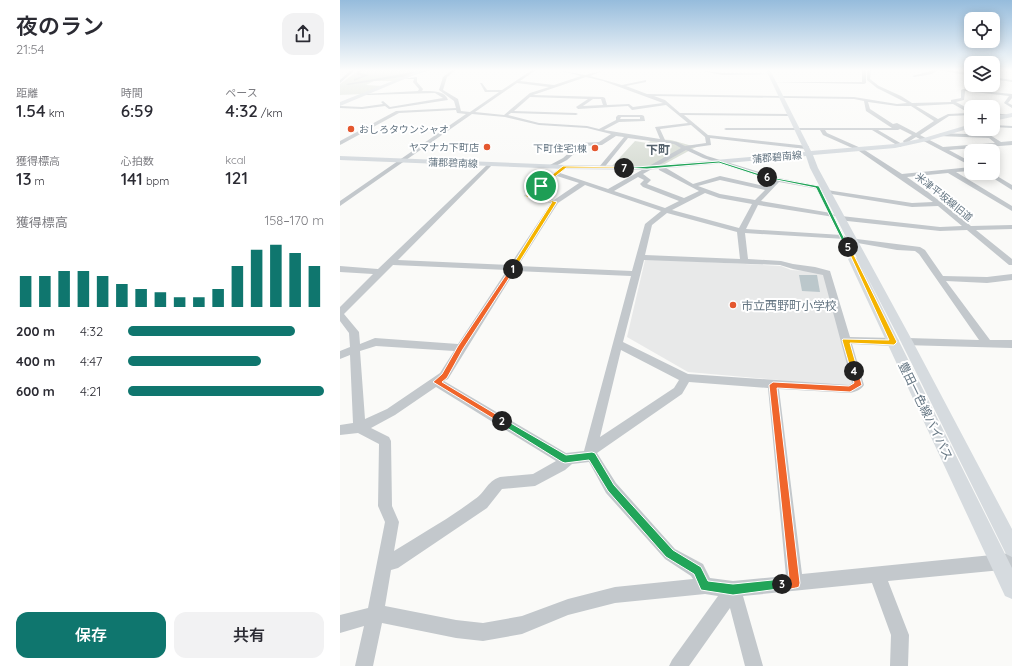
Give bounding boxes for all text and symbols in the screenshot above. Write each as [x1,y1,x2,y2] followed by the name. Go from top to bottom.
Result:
[16,12,104,40] text: 夜のラン
[964,12,1000,180] map controls
[964,12,1000,48] button: locate
[282,13,324,55] button: share
[16,41,44,57] text: 21:54
[964,56,1000,92] button: layers
[16,86,38,100] text: 距離
[121,86,143,100] text: 時間
[225,86,258,100] text: ペース
[16,100,46,121] text: 1.54
[121,100,153,121] text: 6:59
[225,100,258,121] text: 4:32
[964,100,1000,136] button: +
[46,106,65,120] text: km
[258,106,282,120] text: /km
[359,123,449,136] place label: おしろタウンシャオ
[346,124,356,134] marker: おしろタウンシャオ
[409,141,479,154] place label: ヤマナカ下町店
[482,142,492,152] marker: ヤマナカ下町店
[533,142,587,155] place label: 下町住宅1棟
[646,142,670,157] district label: 下町
[590,143,600,153] marker: 下町住宅1棟
[964,144,1000,180] button: −
[752,148,802,166] street label: 蒲郡碧南線
[225,153,246,167] text: kcal
[16,154,60,168] text: 獲得標高
[121,154,154,168] text: 心拍数
[428,156,478,170] street label: 蒲郡碧南線
[614,158,634,178] pin: 7
[621,161,627,175] text: 7
[225,167,248,188] text: 121
[757,167,777,187] pin: 6
[16,168,32,189] text: 13
[121,168,143,189] text: 141
[524,169,558,203] pin
[764,170,770,184] text: 6
[913,170,975,224] street label: 米津平坂線旧道
[32,174,45,188] text: m
[143,174,169,188] text: bpm
[530,175,552,197] icon: arrive
[264,212,324,228] text: 158–170 m
[16,214,68,230] text: 獲得標高
[838,237,858,257] pin: 5
[845,240,851,254] text: 5
[503,259,523,279] pin: 1
[511,262,515,276] text: 1
[741,298,837,313] place label: 市立西野町小学校
[728,300,738,310] marker: 市立西野町小学校
[16,323,55,339] text: 200 m
[80,323,103,339] text: 4:32
[16,353,55,369] text: 400 m
[80,353,102,369] text: 4:47
[896,359,956,463] street label: 豊田一色線バイパス
[844,361,864,381] pin: 4
[851,364,857,378] text: 4
[16,383,55,399] text: 600 m
[80,383,101,399] text: 4:21
[492,411,512,431] pin: 2
[499,414,505,428] text: 2
[772,574,792,594] pin: 3
[779,577,785,591] text: 3
[16,612,166,658] button: 保存
[174,612,324,658] button: 共有

